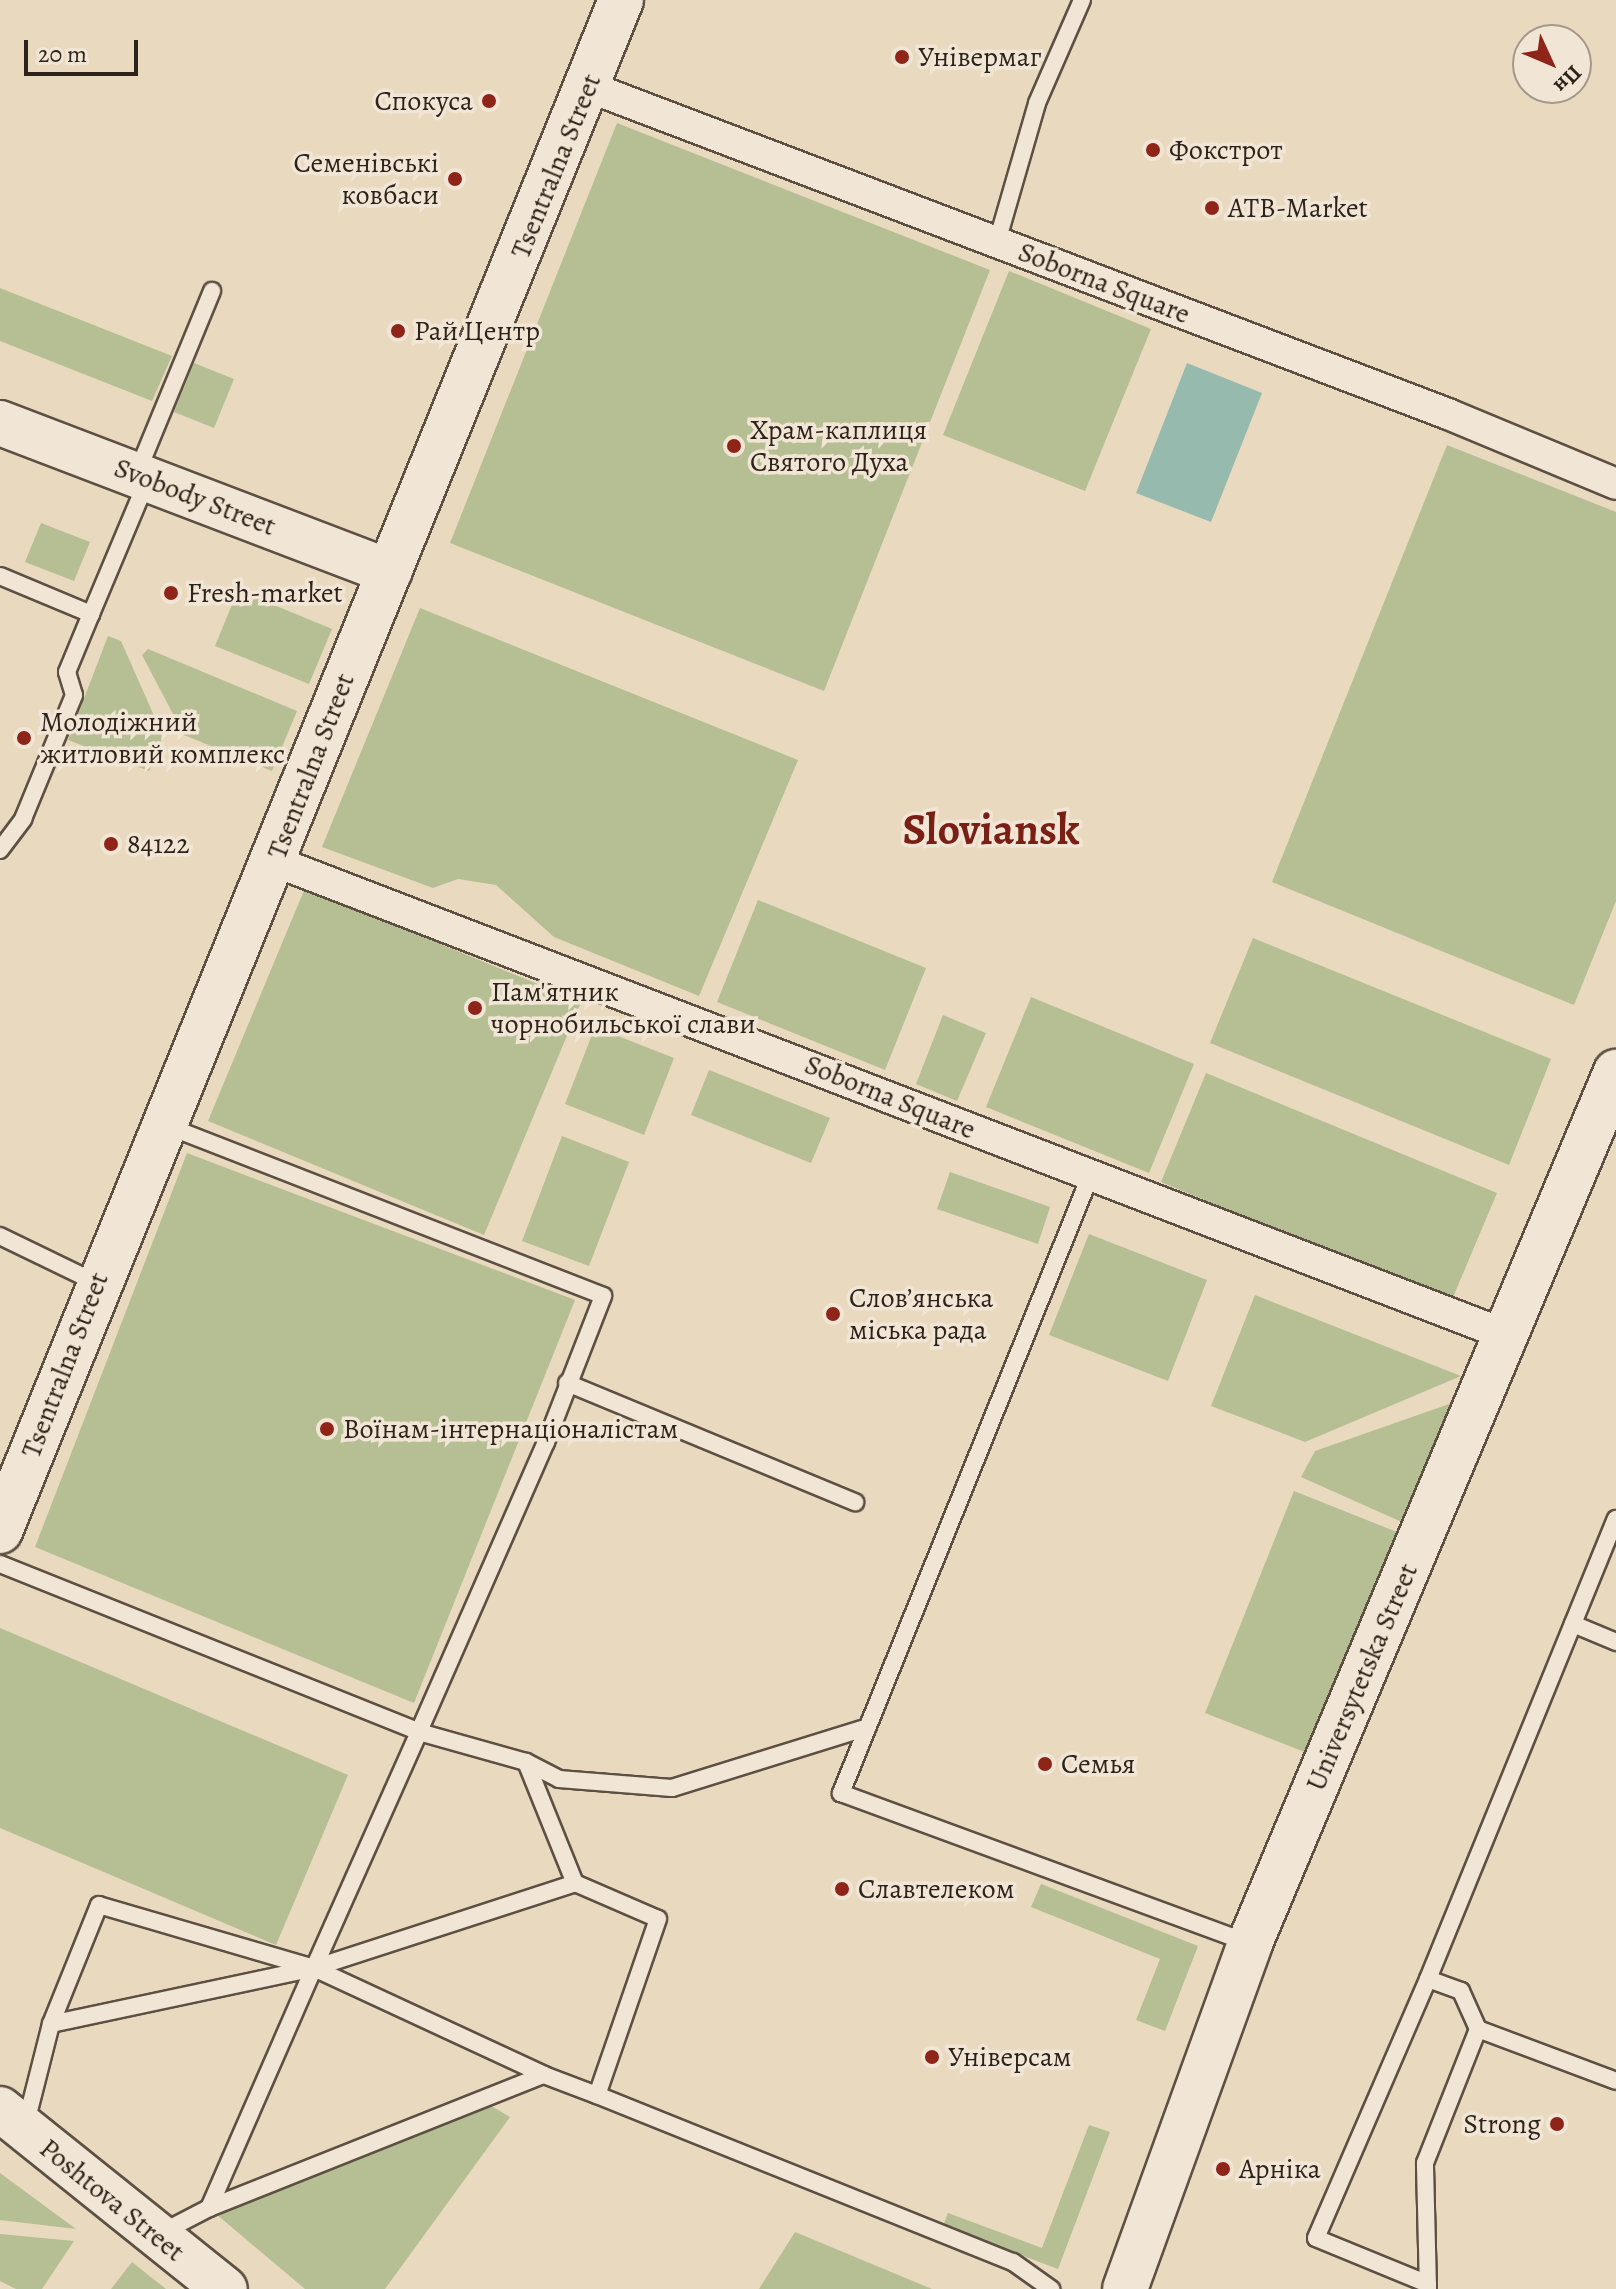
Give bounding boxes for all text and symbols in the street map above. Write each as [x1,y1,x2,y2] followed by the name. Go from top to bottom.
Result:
[28,24,142,74] scale bar
[1512,24,1592,104] north arrow
[38,38,87,70] text: 20 m
[918,40,1041,74] place label: Універмаг
[893,48,911,66] marker: Універмаг
[1547,59,1589,100] text: Пн
[504,69,608,263] street label: Tsentralna Street
[374,84,473,118] place label: Спокуса
[480,92,498,110] marker: Спокуса
[1169,133,1283,167] place label: Фокстрот
[1144,141,1162,159] marker: Фокстрот
[293,146,439,212] place label: Семенівські ковбаси
[446,170,464,188] marker: Семенівські ковбаси
[1228,191,1368,225] place label: ATB-Market
[1203,199,1221,217] marker: ATB-Market
[1014,235,1194,331] street label: Soborna Square
[414,314,540,348] place label: Рай Центр
[389,322,407,340] marker: Рай Центр
[750,413,927,479] place label: Храм-каплиця Святого Духа
[725,437,743,455] marker: Храм-каплиця Святого Духа
[109,451,281,543] street label: Svobody Street
[187,576,343,610] place label: Fresh-market
[162,584,180,602] marker: Fresh-market
[260,669,362,863] street label: Tsentralna Street
[40,705,285,771] place label: Молодіжний житловий комплекс
[15,729,33,747] marker: Молодіжний житловий комплекс
[902,803,1080,855] district label: Sloviansk
[127,827,189,861] place label: 84122
[102,835,120,853] marker: 84122
[491,975,756,1041] place label: Пам'ятник чорнобильської слави
[466,999,484,1017] marker: Пам'ятник чорнобильської слави
[800,1048,980,1146] street label: Soborna Square
[14,1268,116,1462] street label: Tsentralna Street
[849,1281,993,1347] place label: Слов’янська міська рада
[824,1305,842,1323] marker: Слов’янська міська рада
[343,1412,678,1446] place label: Воїнам-інтернаціоналістам
[318,1420,336,1438] marker: Воїнам-інтернаціоналістам
[1299,1558,1425,1796] street label: Universytetska Street
[1061,1747,1135,1781] place label: Семья
[1036,1755,1054,1773] marker: Семья
[858,1872,1014,1906] place label: Славтелеком
[833,1880,851,1898] marker: Славтелеком
[948,2040,1072,2074] place label: Універсам
[923,2048,941,2066] marker: Універсам
[1463,2107,1541,2141] place label: Strong
[1548,2115,1566,2133] marker: Strong
[33,2131,191,2269] street label: Poshtova Street
[1239,2152,1321,2186] place label: Арніка
[1214,2160,1232,2178] marker: Арніка

